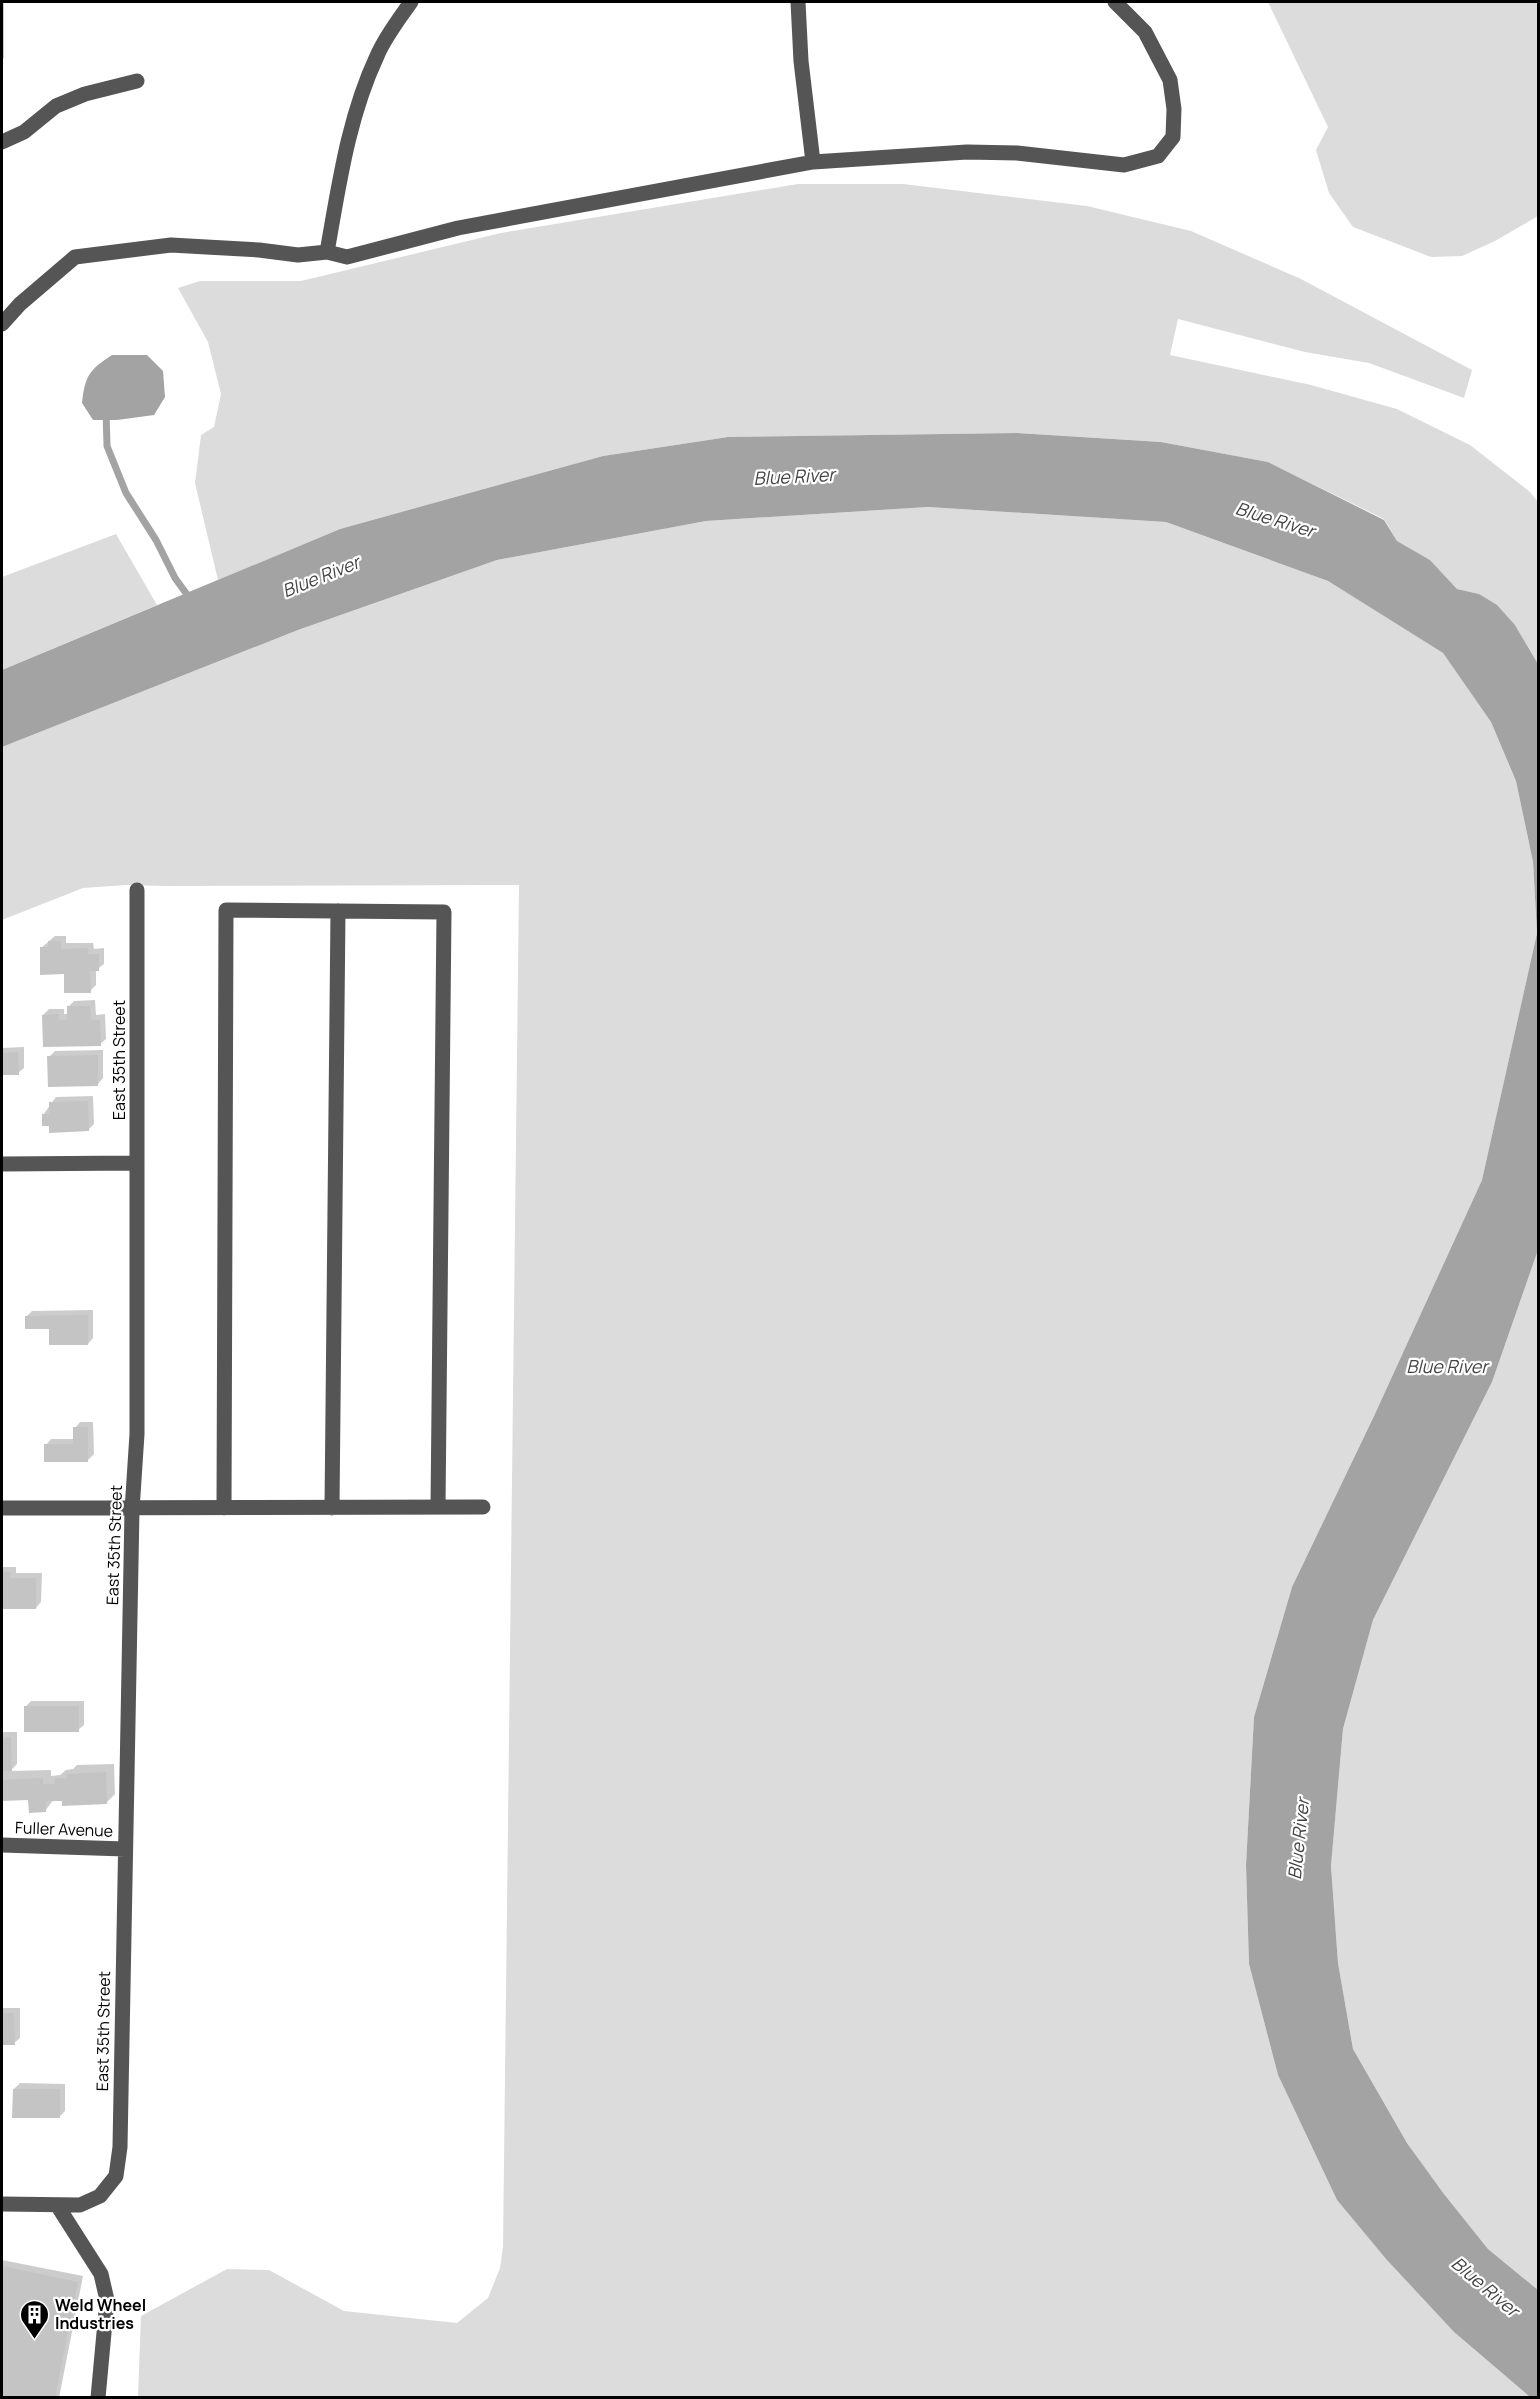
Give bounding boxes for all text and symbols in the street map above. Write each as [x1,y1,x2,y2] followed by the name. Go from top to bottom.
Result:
[753,462,838,490] water label: Blue River
[1233,496,1320,543] water label: Blue River
[278,549,365,602] water label: Blue River
[108,1000,130,1120] street label: East 35th Street
[1406,1354,1490,1378] water label: Blue River
[101,1485,127,1605] street label: East 35th Street
[1282,1795,1314,1881] water label: Blue River
[15,1816,113,1842] street label: Fuller Avenue
[91,1971,115,2091] street label: East 35th Street
[1447,2251,1526,2323] water label: Blue River
[55,2294,146,2334] place label: Weld Wheel Industries
[18,2298,50,2340] building icon: Weld Wheel Industries

